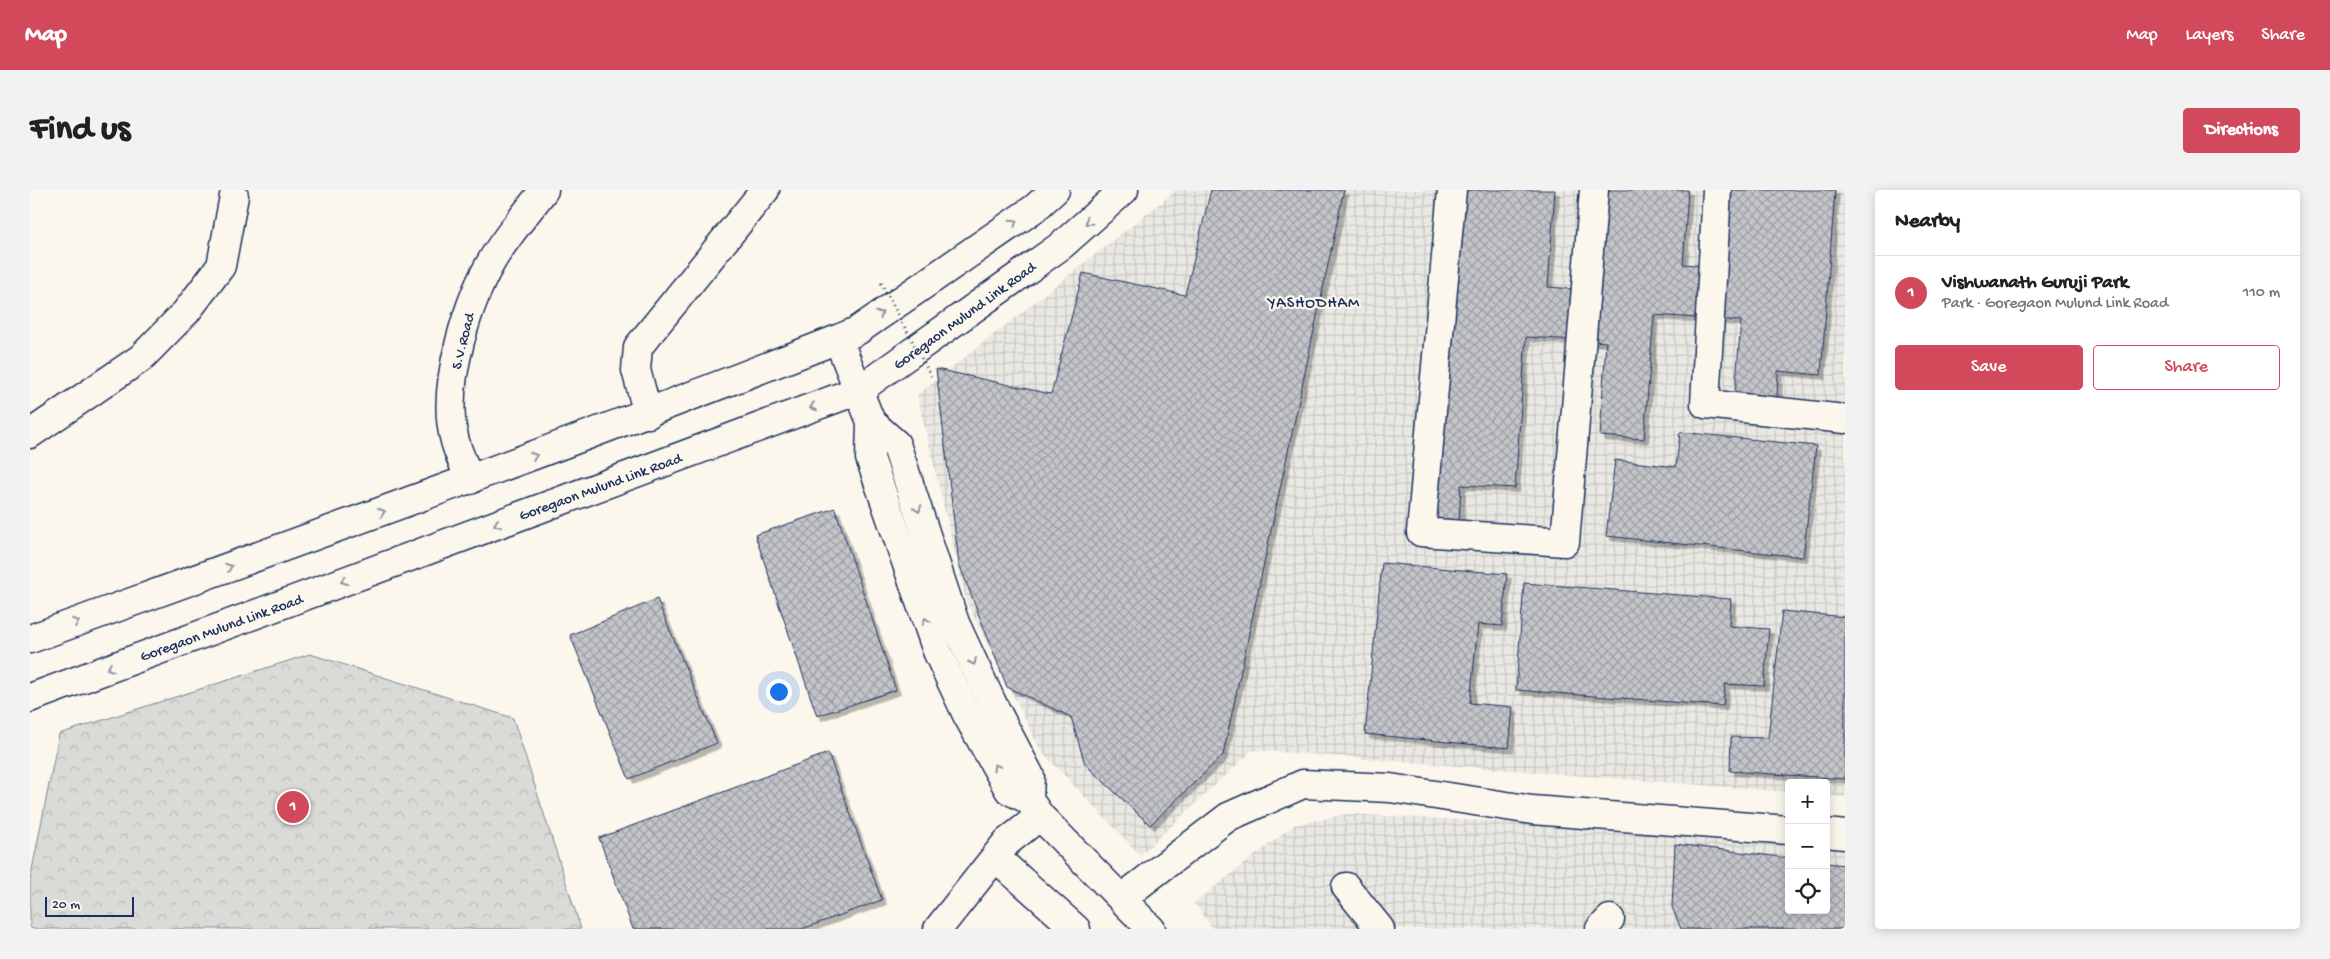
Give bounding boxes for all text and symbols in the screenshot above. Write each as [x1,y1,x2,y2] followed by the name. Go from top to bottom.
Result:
[25,21,67,50] text: Map
[2126,25,2158,46] text: Map
[2186,25,2233,46] text: Layers
[2261,25,2305,46] text: Share
[2183,108,2300,153] button: Directions
[30,110,130,151] text: Find us
[1895,210,1960,235] text: Nearby
[1084,216,1093,225] one-way arrow
[1008,219,1018,228] one-way arrow
[890,258,1041,374] street label: Goregaon Mulund Link Road
[1942,272,2128,295] text: Vishwanath Guruji Park
[1908,284,1914,303] text: 1
[2243,284,2280,303] text: 110 m
[1266,295,1360,314] district label: YASHODHAM
[1942,295,2168,314] text: Park · Goregaon Mulund Link Road
[448,310,480,372] street label: S.V.Road
[874,311,884,320] one-way arrow
[1895,345,2083,390] button: Save
[2093,345,2280,390] button: Share
[809,401,818,411] one-way arrow
[517,450,686,526] street label: Goregaon Mulund Link Road
[529,452,538,462] one-way arrow
[912,504,922,512] one-way arrow
[377,508,385,518] one-way arrow
[493,518,502,528] one-way arrow
[224,563,233,573] one-way arrow
[341,575,349,585] one-way arrow
[138,591,307,667] street label: Goregaon Mulund Link Road
[922,617,932,625] one-way arrow
[71,618,80,628] one-way arrow
[966,657,977,666] one-way arrow
[106,662,115,672] one-way arrow
[766,679,792,705] your location
[992,763,1002,772] one-way arrow
[1785,779,1830,914] map controls
[1785,779,1830,824] button: +
[277,788,309,826] pin: 1
[1785,824,1830,869] button: −
[1785,869,1830,914] button: locate
[45,894,134,917] scale bar
[52,897,80,914] text: 20 m

